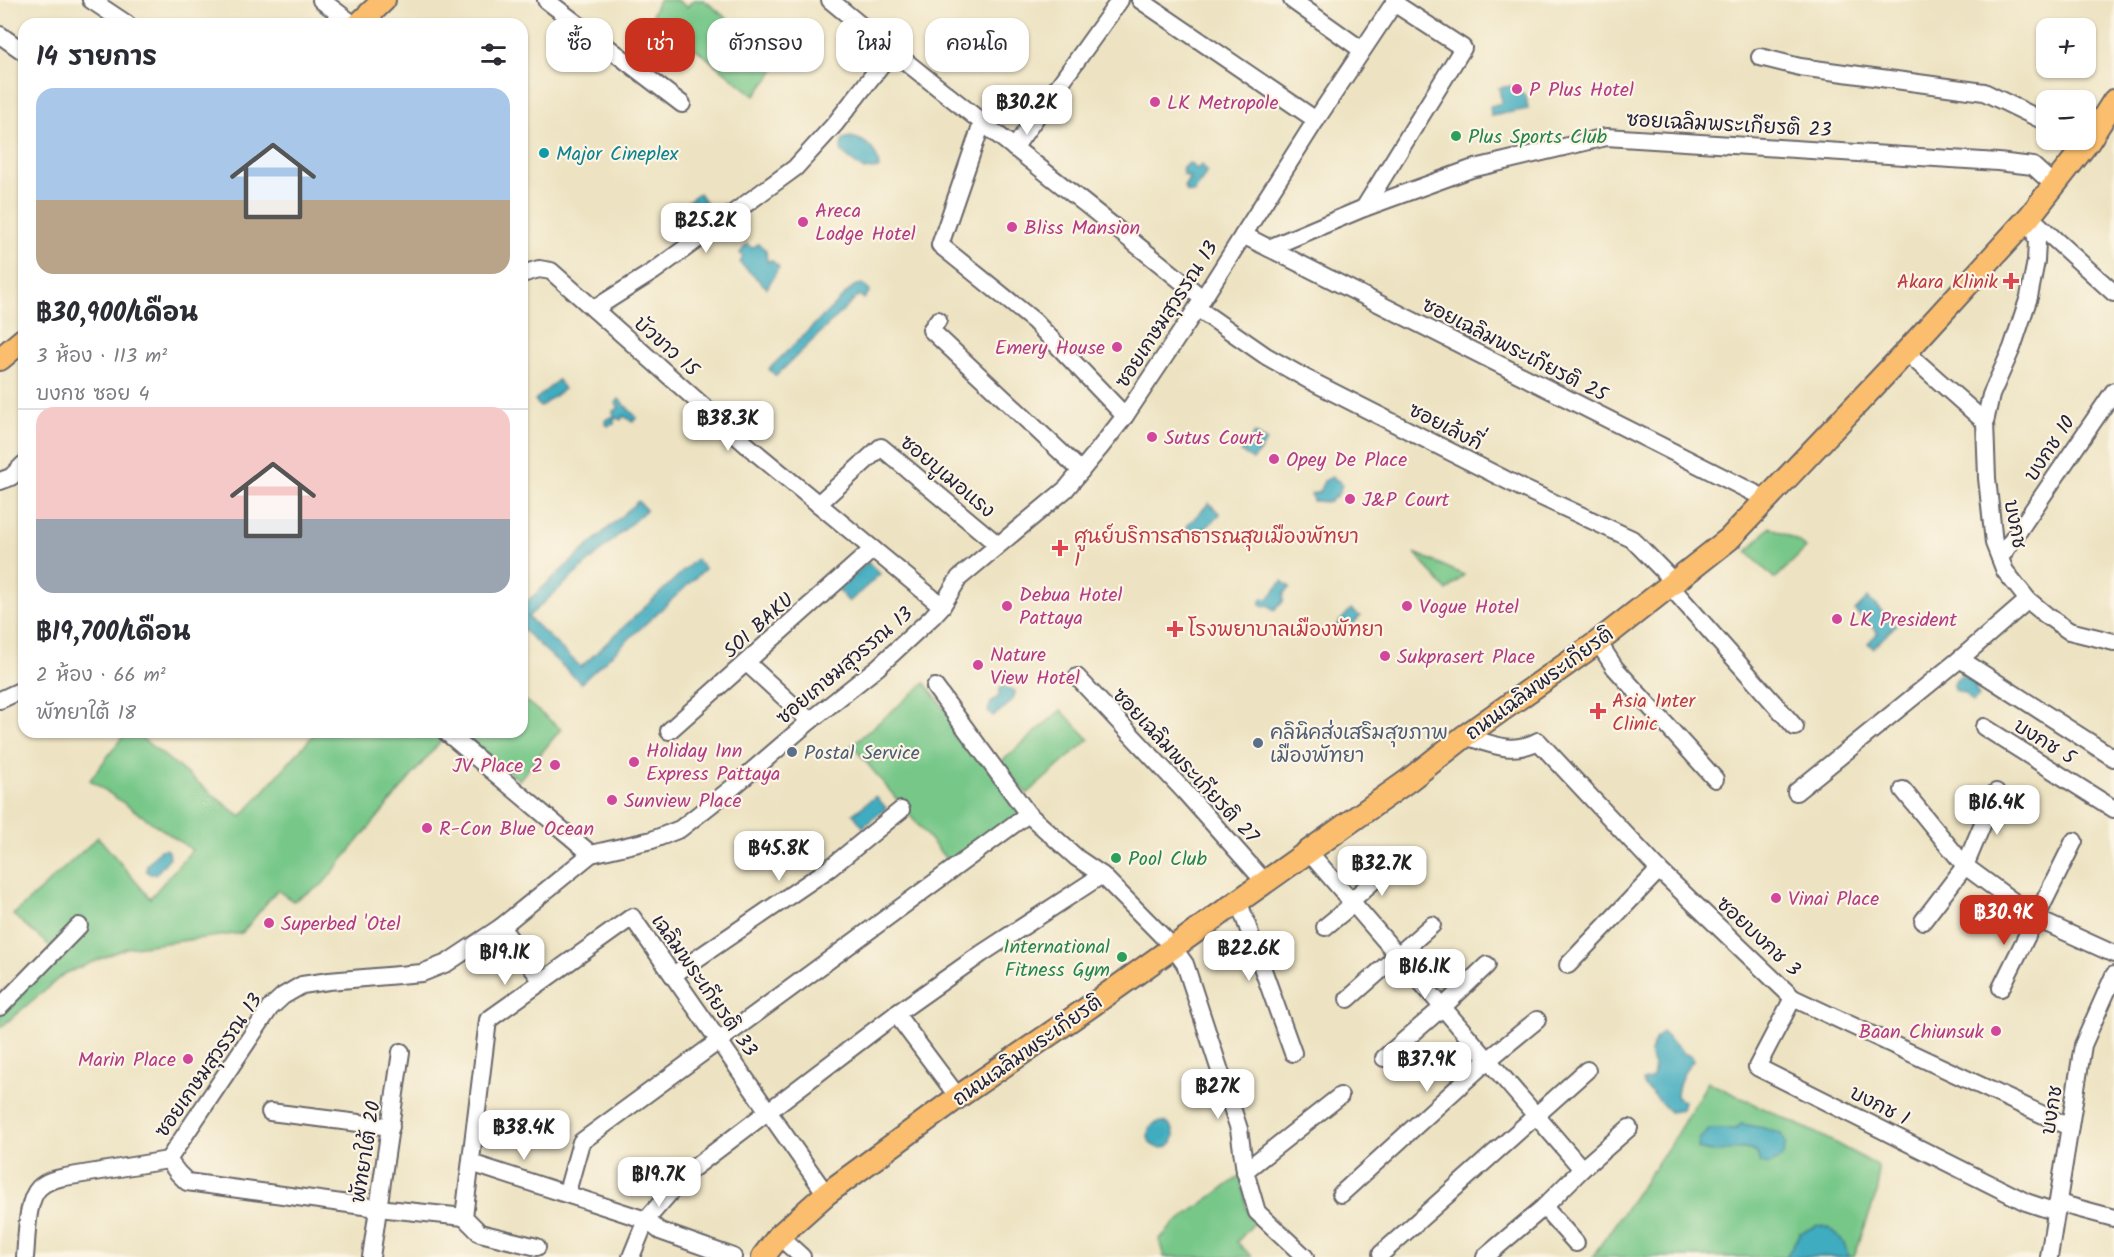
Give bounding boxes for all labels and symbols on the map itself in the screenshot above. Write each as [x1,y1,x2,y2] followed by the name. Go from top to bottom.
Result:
[1529,75,1634,107] place label: P Plus Hotel
[1510,82,1524,96] marker: P Plus Hotel
[978,85,1076,136] pin: ฿30.2K
[1167,88,1278,120] place label: LK Metropole
[1148,95,1162,109] marker: LK Metropole
[1625,105,1832,147] street label: ซอยเฉลิมพระเกียรติ 23
[1468,122,1608,154] place label: Plus Sports Club
[1449,129,1463,143] marker: Plus Sports Club
[556,139,679,171] place label: Major Cineplex
[537,146,551,160] marker: Major Cineplex
[815,196,916,251] place label: Areca Lodge Hotel
[657,203,755,254] pin: ฿25.2K
[1024,213,1140,245] place label: Bliss Mansion
[796,215,810,229] marker: Areca Lodge Hotel
[1005,220,1019,234] marker: Bliss Mansion
[1108,235,1228,395] street label: ซอยเกษมสุวรรณ 13
[1897,267,1999,299] place label: Akara Klinik
[2002,272,2020,290] marker: Akara Klinik
[1416,290,1614,412] street label: ซอยเฉลิมพระเกียรติ 25
[626,309,707,387] street label: บัวขาว 15
[995,333,1105,365] place label: Emery House
[1110,340,1124,354] marker: Emery House
[1402,391,1490,460] street label: ซอยเล้งกี่
[679,401,777,452] pin: ฿38.3K
[2017,410,2084,489] street label: บงกช 10
[1164,423,1263,455] place label: Sutus Court
[892,428,1001,527] street label: ซอยบูเมอแรง
[1145,430,1159,444] marker: Sutus Court
[1286,445,1407,477] place label: Opey De Place
[1267,452,1281,466] marker: Opey De Place
[1362,485,1450,517] place label: J&P Court
[1343,492,1357,506] marker: J&P Court
[1994,497,2035,552] street label: บงกช
[1074,522,1359,577] place label: ศูนย์บริการสาธารณสุขเมืองพัทยา 1
[1051,539,1069,557] marker: ศูนย์บริการสาธารณสุขเมืองพัทยา 1
[1019,580,1123,635] place label: Debua Hotel Pattaya
[717,586,802,667] street label: SOI BAKU
[1419,592,1519,624] place label: Vogue Hotel
[770,599,921,734] street label: ซอยเกษมสุวรรณ 13
[1000,599,1014,613] marker: Debua Hotel Pattaya
[1400,599,1414,613] marker: Vogue Hotel
[1849,605,1957,637] place label: LK President
[1830,612,1844,626] marker: LK President
[1188,615,1383,647] place label: โรงพยาบาลเมืองพัทยา
[1166,620,1184,638] marker: โรงพยาบาลเมืองพัทยา
[1459,620,1621,750] street label: ถนนเฉลิมพระเกียรติ
[990,640,1080,695] place label: Nature View Hotel
[1397,642,1535,674] place label: Sukprasert Place
[1378,649,1392,663] marker: Sukprasert Place
[971,658,985,672] marker: Nature View Hotel
[1103,681,1266,852] street label: ซอยเฉลิมพระเกียรติ 27
[1612,686,1696,741] place label: Asia Inter Clinic
[1589,702,1607,720] marker: Asia Inter Clinic
[2007,711,2082,775] street label: บงกช 5
[1270,718,1448,773] place label: คลินิคส่งเสริมสุขภาพ เมืองพัทยา
[646,736,780,791] place label: Holiday Inn Express Pattaya
[1251,736,1265,750] marker: คลินิคส่งเสริมสุขภาพ เมืองพัทยา
[804,738,920,770] place label: Postal Service
[785,745,799,759] marker: Postal Service
[452,751,543,783] place label: JV Place 2
[627,755,641,769] marker: Holiday Inn Express Pattaya
[548,758,562,772] marker: JV Place 2
[1948,785,2046,836] pin: ฿16.4K
[624,786,742,818] place label: Sunview Place
[605,793,619,807] marker: Sunview Place
[439,814,594,846] place label: R-Con Blue Ocean
[420,821,434,835] marker: R-Con Blue Ocean
[730,831,828,882] pin: ฿45.8K
[1128,844,1207,876] place label: Pool Club
[1333,846,1431,897] pin: ฿32.7K
[1109,851,1123,865] marker: Pool Club
[1788,884,1879,916] place label: Vinai Place
[1708,890,1807,985] street label: ซอยบงกช 3
[1769,891,1783,905] marker: Vinai Place
[1955,895,2053,946] pin: ฿30.9K
[642,908,765,1064] street label: เฉลิมพระเกียรติ 33
[281,909,401,941] place label: Superbed 'Otel
[262,916,276,930] marker: Superbed 'Otel
[1200,931,1298,982] pin: ฿22.6K
[1003,932,1110,987] place label: International Fitness Gym
[456,935,554,986] pin: ฿19.1K
[1376,949,1474,1000] pin: ฿16.1K
[1115,950,1129,964] marker: International Fitness Gym
[148,987,272,1145] street label: ซอยเกษมสุวรรณ 13
[946,988,1110,1116] street label: ถนนเฉลิมพระเกียรติ
[1859,1017,1985,1049] place label: Baan Chiunsuk
[1989,1024,2003,1038] marker: Baan Chiunsuk
[1378,1042,1476,1093] pin: ฿37.9K
[78,1045,176,1077] place label: Marin Place
[181,1052,195,1066] marker: Marin Place
[1182,1069,1254,1120] pin: ฿27K
[1844,1078,1915,1135] street label: บงกช 1
[2033,1083,2073,1137] street label: บงกช
[343,1099,391,1206] street label: พัทยาใต้ 20
[475,1110,573,1161] pin: ฿38.4K
[610,1157,708,1208] pin: ฿19.7K

